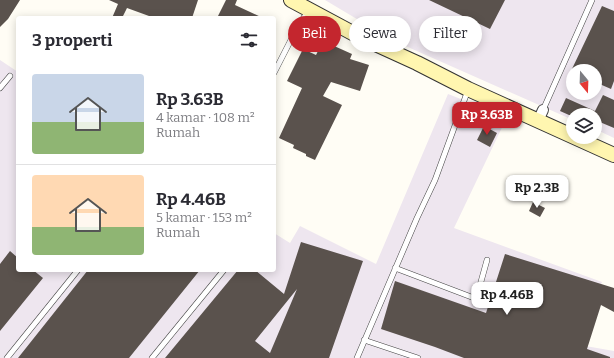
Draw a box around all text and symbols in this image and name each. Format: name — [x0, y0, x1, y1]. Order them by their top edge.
chip: Beli — [288, 16, 341, 52]
chip: Sewa — [349, 16, 411, 52]
chip: Filter — [419, 16, 482, 52]
icon: filters — [238, 29, 260, 51]
text: 3 properti — [32, 30, 112, 51]
north arrow — [566, 64, 602, 100]
map controls — [566, 64, 602, 144]
text: Rp 3.63B — [156, 89, 224, 110]
icon: home — [64, 90, 112, 138]
pin: Rp 3.63B — [446, 102, 528, 136]
text: Rp 3.63B — [461, 107, 513, 122]
button: layers — [566, 108, 602, 144]
text: 4 kamar · 108 m² — [156, 110, 255, 125]
text: Rumah — [156, 125, 200, 140]
pin: Rp 2.3B — [500, 175, 574, 209]
text: Rp 2.3B — [515, 180, 559, 195]
text: Rp 4.46B — [156, 189, 226, 210]
icon: home — [64, 191, 112, 239]
text: 5 kamar · 153 m² — [156, 210, 252, 225]
text: Rumah — [156, 225, 200, 240]
pin: Rp 4.46B — [466, 282, 548, 316]
text: Rp 4.46B — [480, 287, 534, 302]

